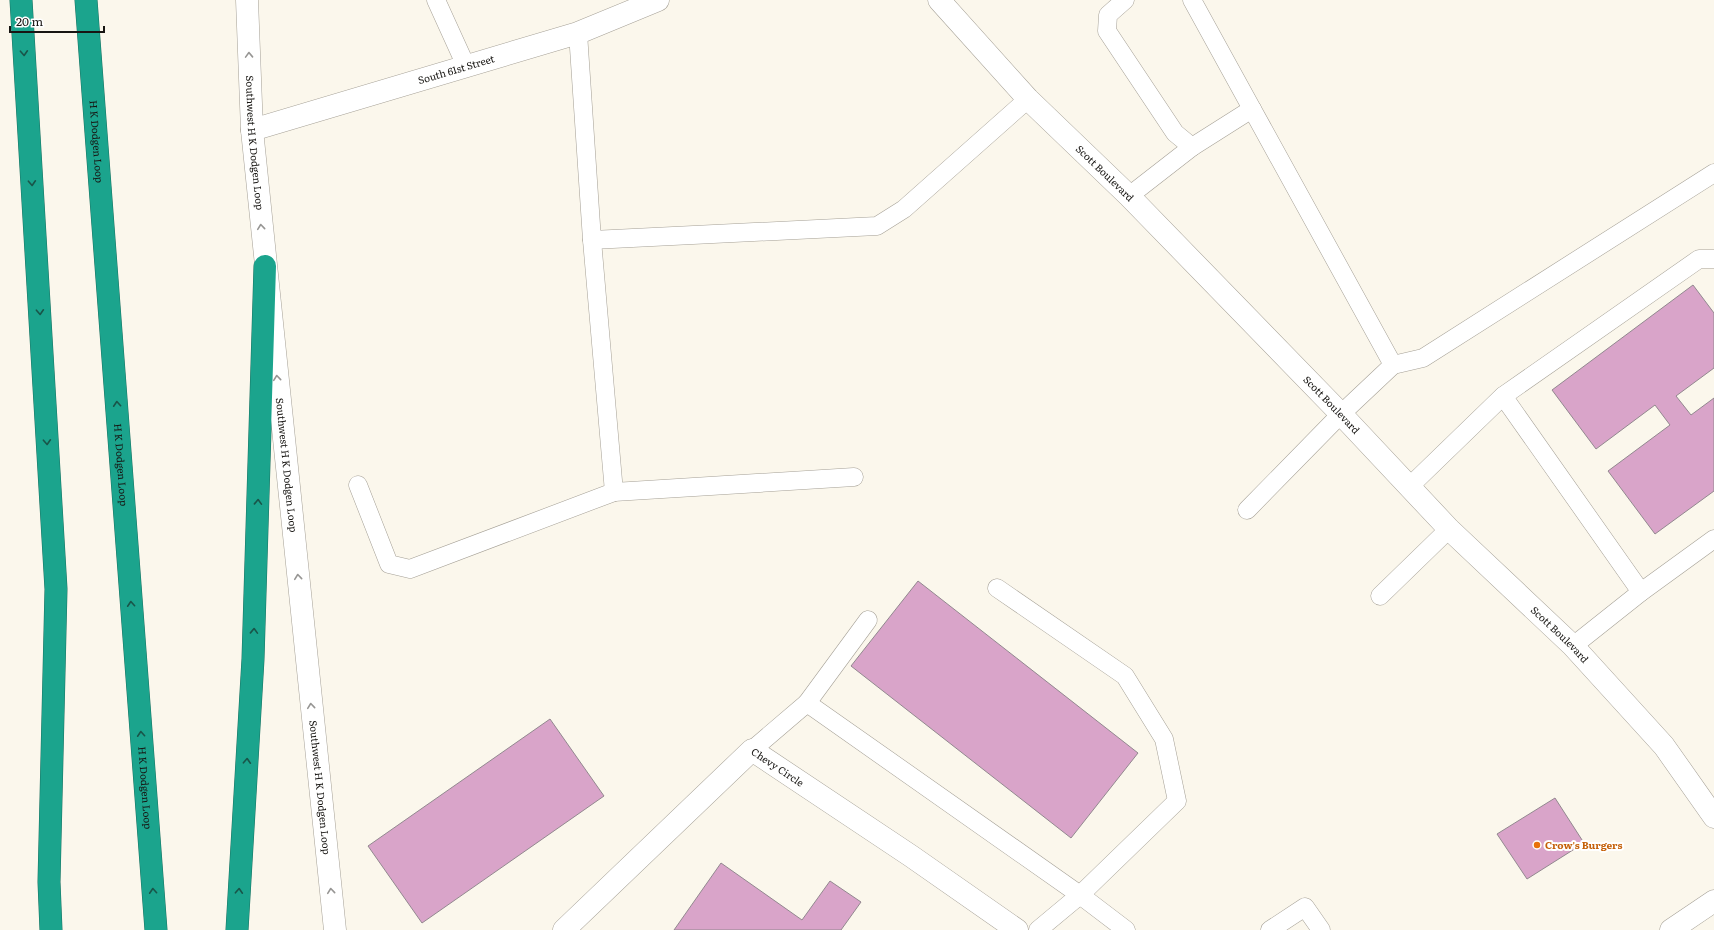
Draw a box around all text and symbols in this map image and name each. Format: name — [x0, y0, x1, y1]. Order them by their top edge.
scale bar — [10, 8, 104, 34]
text: 20 m — [16, 12, 43, 30]
one-way arrow — [20, 50, 29, 56]
street label: South 61st Street — [416, 50, 496, 87]
one-way arrow — [245, 52, 253, 58]
street label: Southwest H K Dodgen Loop — [243, 75, 268, 211]
street label: H K Dodgen Loop — [87, 100, 108, 183]
street label: Scott Boulevard — [1073, 141, 1138, 204]
one-way arrow — [28, 180, 37, 186]
one-way arrow — [257, 224, 266, 230]
one-way arrow — [35, 309, 44, 315]
street label: Scott Boulevard — [1300, 372, 1364, 437]
one-way arrow — [273, 375, 282, 381]
street label: Southwest H K Dodgen Loop — [273, 397, 302, 533]
one-way arrow — [112, 401, 121, 407]
street label: H K Dodgen Loop — [111, 423, 132, 507]
one-way arrow — [43, 439, 52, 445]
one-way arrow — [254, 499, 262, 505]
one-way arrow — [294, 574, 303, 580]
one-way arrow — [127, 601, 136, 607]
street label: Scott Boulevard — [1528, 602, 1593, 666]
one-way arrow — [250, 628, 258, 634]
one-way arrow — [307, 703, 316, 709]
street label: Southwest H K Dodgen Loop — [306, 719, 335, 855]
one-way arrow — [137, 731, 146, 737]
street label: Chevy Circle — [748, 744, 807, 790]
street label: H K Dodgen Loop — [135, 746, 156, 830]
one-way arrow — [243, 758, 251, 764]
place label: Crow's Burgers — [1545, 837, 1622, 852]
marker: Crow's Burgers — [1532, 840, 1542, 850]
one-way arrow — [148, 888, 157, 894]
one-way arrow — [235, 888, 244, 894]
one-way arrow — [326, 888, 335, 894]

